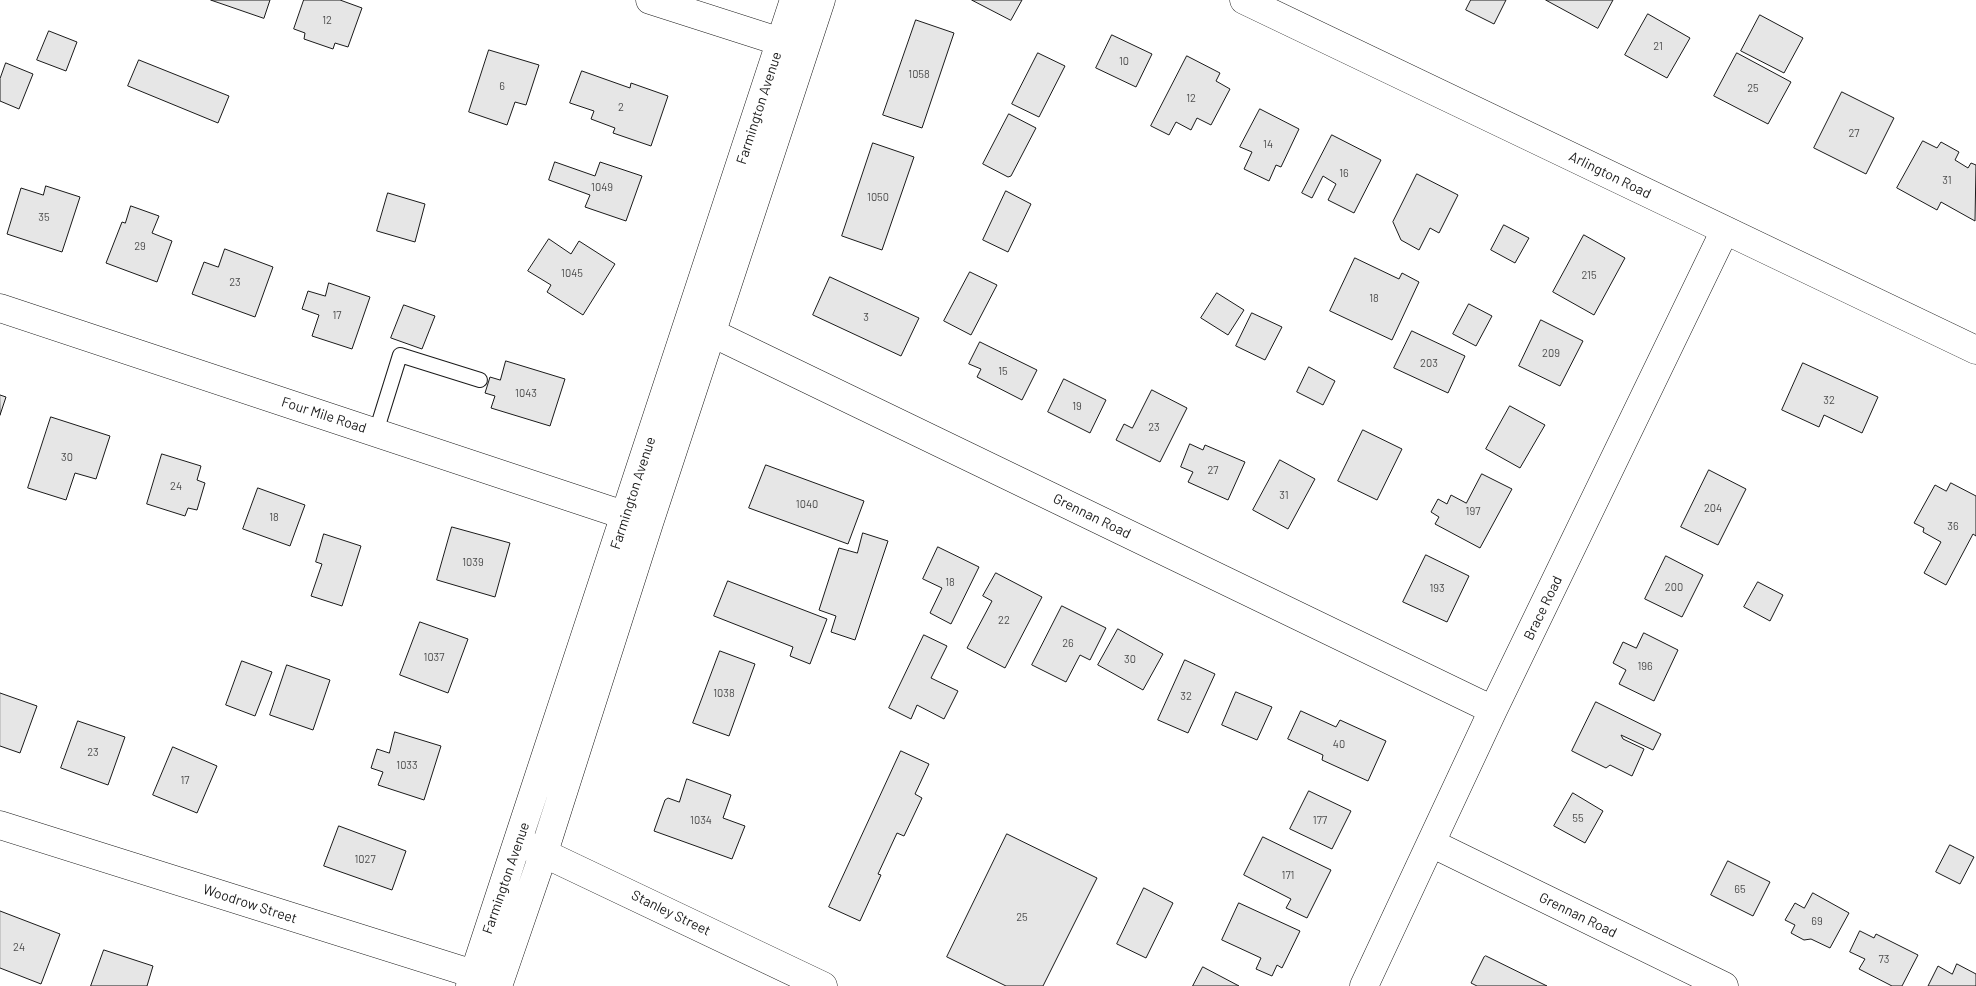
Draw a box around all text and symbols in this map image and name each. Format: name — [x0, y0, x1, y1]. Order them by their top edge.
house number: 12 — [322, 13, 332, 27]
house number: 21 — [1653, 39, 1663, 53]
street label: Farmington Avenue — [733, 50, 785, 166]
house number: 10 — [1119, 54, 1129, 68]
house number: 1058 — [908, 67, 930, 81]
house number: 6 — [499, 79, 505, 93]
house number: 25 — [1747, 81, 1759, 95]
house number: 12 — [1186, 91, 1196, 105]
house number: 2 — [618, 100, 624, 114]
house number: 27 — [1848, 126, 1860, 140]
house number: 14 — [1263, 137, 1273, 151]
street label: Arlington Road — [1566, 148, 1654, 202]
house number: 16 — [1339, 166, 1349, 180]
house number: 31 — [1942, 173, 1952, 187]
house number: 1049 — [591, 180, 613, 194]
house number: 1050 — [867, 190, 889, 204]
house number: 35 — [38, 210, 50, 224]
house number: 29 — [134, 239, 146, 253]
house number: 1045 — [561, 266, 583, 280]
house number: 215 — [1581, 268, 1597, 282]
house number: 23 — [229, 275, 241, 289]
house number: 18 — [1369, 291, 1379, 305]
house number: 17 — [332, 308, 342, 322]
house number: 3 — [863, 310, 869, 324]
house number: 209 — [1542, 346, 1560, 360]
house number: 203 — [1420, 356, 1438, 370]
house number: 15 — [998, 364, 1008, 378]
house number: 1043 — [515, 386, 537, 400]
street label: Four Mile Road — [279, 393, 369, 437]
house number: 32 — [1823, 393, 1835, 407]
house number: 19 — [1072, 399, 1082, 413]
house number: 23 — [1148, 420, 1160, 434]
street label: Farmington Avenue — [607, 435, 659, 551]
house number: 30 — [61, 450, 73, 464]
house number: 27 — [1207, 463, 1219, 477]
house number: 24 — [170, 479, 182, 493]
house number: 31 — [1279, 488, 1289, 502]
street label: Grennan Road — [1050, 490, 1134, 542]
house number: 1040 — [796, 497, 818, 511]
house number: 204 — [1704, 501, 1722, 515]
house number: 197 — [1466, 504, 1480, 518]
house number: 18 — [269, 510, 279, 524]
house number: 36 — [1947, 519, 1959, 533]
house number: 1039 — [462, 555, 484, 569]
street label: Brace Road — [1520, 573, 1566, 643]
house number: 18 — [945, 575, 955, 589]
house number: 200 — [1665, 580, 1683, 594]
house number: 193 — [1429, 581, 1445, 595]
house number: 22 — [998, 613, 1010, 627]
house number: 26 — [1062, 636, 1074, 650]
house number: 1037 — [424, 650, 444, 664]
house number: 30 — [1124, 652, 1136, 666]
house number: 196 — [1637, 659, 1653, 673]
house number: 1038 — [713, 686, 735, 700]
house number: 32 — [1180, 689, 1192, 703]
house number: 40 — [1333, 737, 1345, 751]
house number: 23 — [87, 745, 99, 759]
house number: 1033 — [396, 758, 418, 772]
house number: 17 — [180, 773, 190, 787]
house number: 55 — [1572, 811, 1584, 825]
house number: 1034 — [690, 813, 712, 827]
house number: 177 — [1313, 813, 1327, 827]
street label: Farmington Avenue — [479, 820, 533, 936]
house number: 1027 — [354, 852, 376, 866]
house number: 171 — [1282, 868, 1294, 882]
street label: Woodrow Street — [201, 881, 299, 927]
house number: 65 — [1734, 882, 1746, 896]
street label: Stanley Street — [629, 887, 713, 939]
street label: Grennan Road — [1536, 889, 1620, 941]
house number: 25 — [1016, 910, 1028, 924]
house number: 69 — [1811, 914, 1823, 928]
house number: 24 — [13, 940, 25, 954]
house number: 73 — [1879, 952, 1889, 966]

